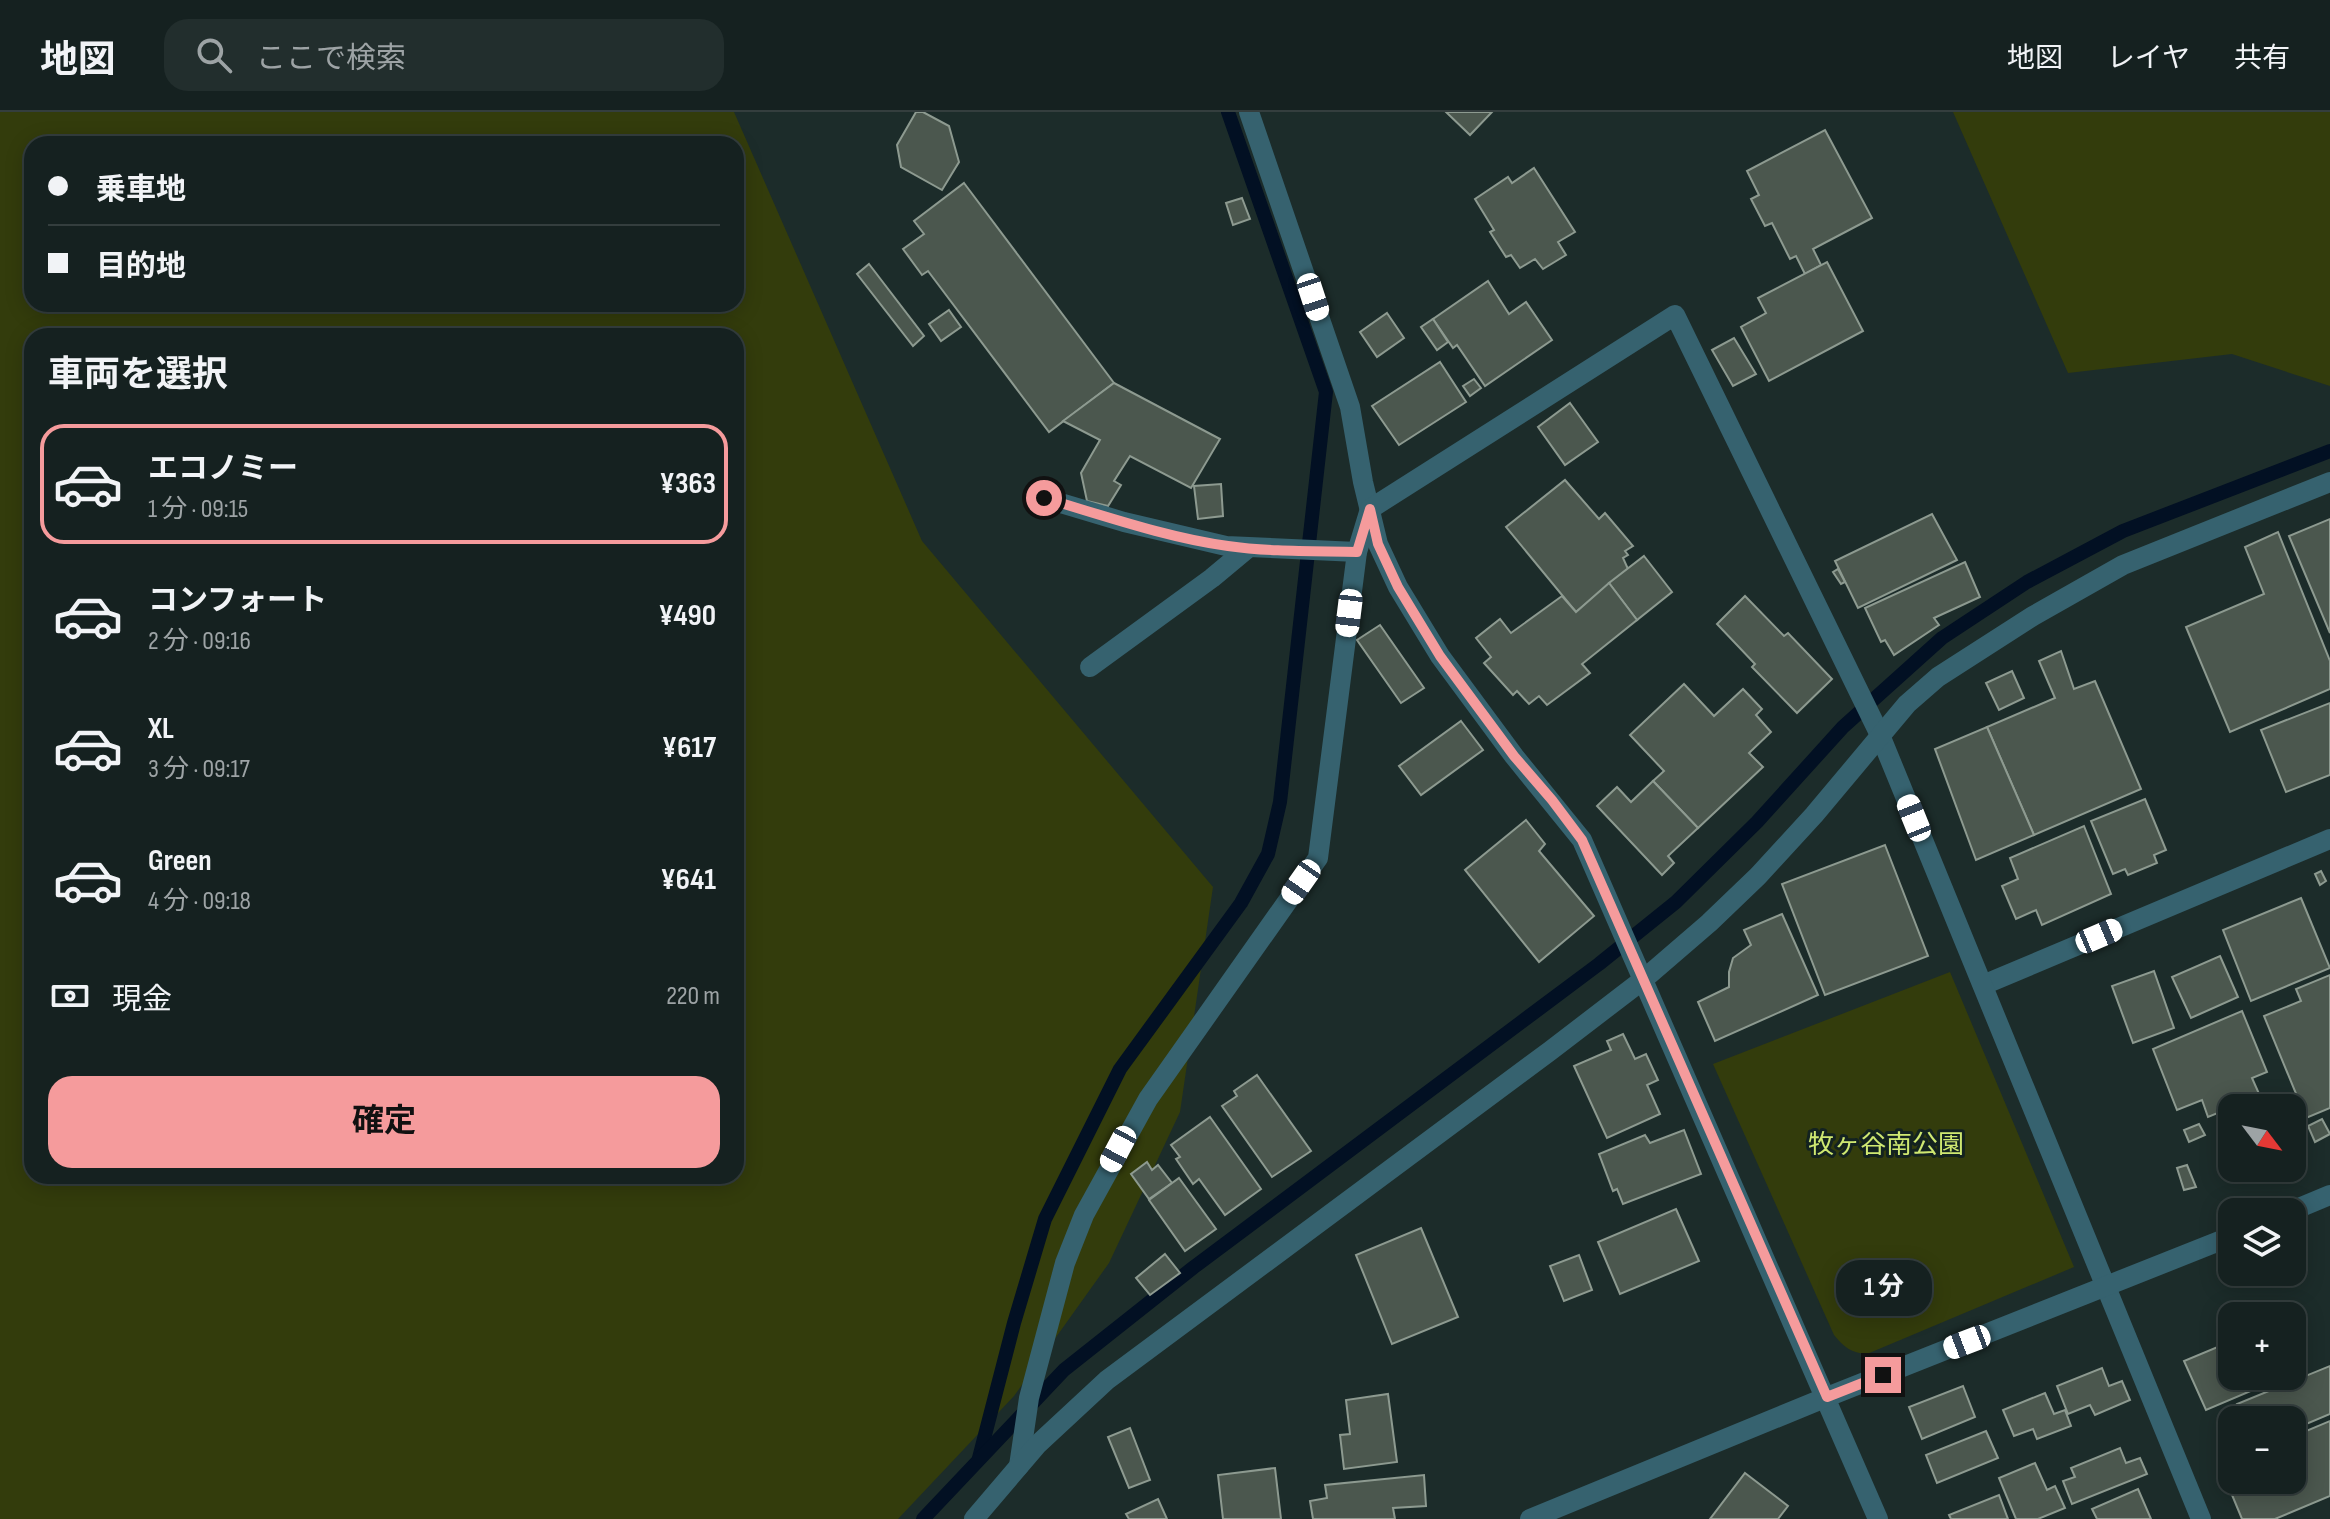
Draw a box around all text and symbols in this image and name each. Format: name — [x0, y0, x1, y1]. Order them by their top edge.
search box — [164, 19, 724, 91]
icon: search — [192, 33, 236, 77]
text: 地図 — [40, 38, 116, 83]
text: ここで検索 — [256, 41, 406, 77]
text: 地図 — [2007, 42, 2063, 75]
text: レイヤ — [2107, 42, 2190, 75]
text: 共有 — [2234, 42, 2290, 75]
text: 乗車地 — [96, 172, 186, 208]
text: 目的地 — [96, 249, 186, 285]
car — [1294, 270, 1332, 324]
text: 車両を選択 — [48, 354, 228, 397]
icon: car — [52, 448, 124, 520]
text: エコノミー — [148, 451, 298, 487]
text: ¥363 — [660, 466, 716, 502]
route start — [1026, 480, 1062, 516]
text: 1 分 · 09:15 — [148, 494, 248, 525]
icon: car — [52, 580, 124, 652]
text: コンフォート — [148, 583, 327, 619]
car — [1334, 588, 1364, 638]
text: ¥490 — [659, 598, 716, 634]
text: 2 分 · 09:16 — [148, 626, 251, 657]
text: XL — [148, 711, 174, 747]
icon: car — [52, 712, 124, 784]
text: ¥617 — [662, 730, 716, 766]
text: 3 分 · 09:17 — [148, 754, 250, 785]
car — [1894, 791, 1934, 845]
text: Green — [148, 843, 212, 879]
icon: car — [52, 844, 124, 916]
car — [1277, 855, 1325, 909]
text: ¥641 — [660, 862, 716, 898]
text: 4 分 · 09:18 — [148, 886, 251, 917]
car — [2072, 916, 2126, 956]
icon: cash — [48, 974, 92, 1018]
text: 220 m — [666, 981, 720, 1012]
text: 現金 — [112, 982, 172, 1018]
button: 確定 — [48, 1076, 720, 1168]
north arrow — [2218, 1094, 2306, 1182]
map controls — [2218, 1094, 2306, 1494]
car — [1096, 1122, 1140, 1176]
park label: 牧ヶ谷南公園 — [1808, 1130, 1964, 1161]
button: layers — [2218, 1198, 2306, 1286]
callout: 1 分 — [1835, 1259, 1931, 1315]
text: 1 分 — [1864, 1272, 1904, 1303]
button: + — [2218, 1302, 2306, 1390]
car — [1940, 1322, 1994, 1362]
route end — [1865, 1357, 1901, 1393]
button: − — [2218, 1406, 2306, 1494]

